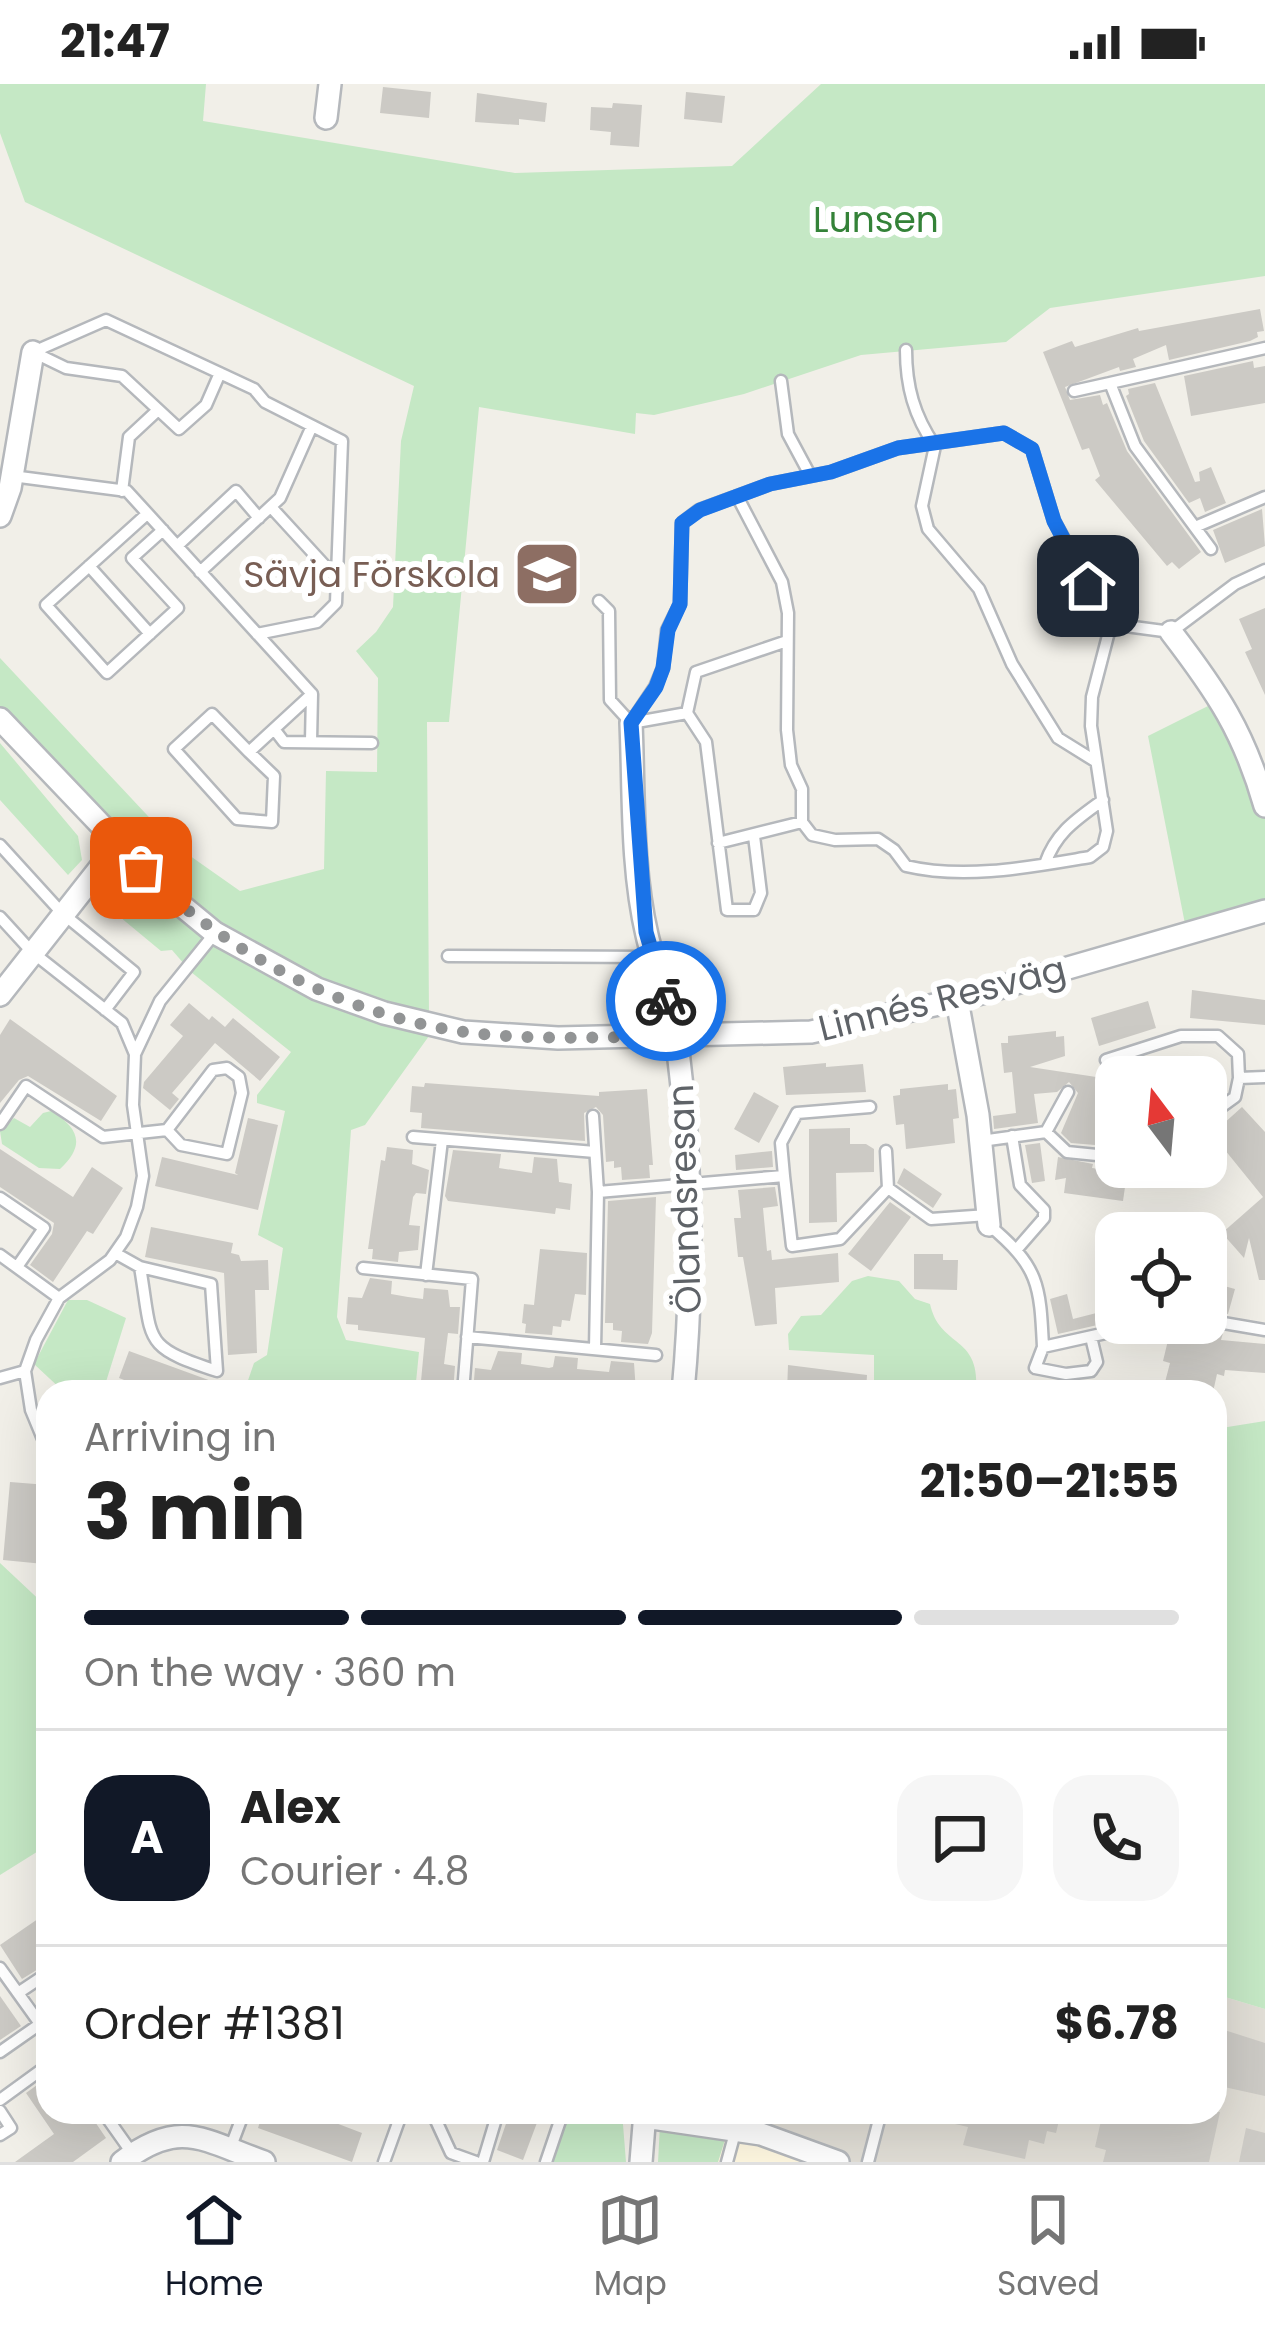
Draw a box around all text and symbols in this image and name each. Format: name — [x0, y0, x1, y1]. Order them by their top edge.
text: 21:47 — [60, 10, 170, 73]
park label: Lunsen — [813, 194, 939, 245]
pin — [1037, 535, 1139, 637]
school or university icon: Sävja Förskola — [512, 539, 582, 609]
place label: Sävja Förskola — [243, 549, 500, 600]
icon: home — [1055, 553, 1121, 619]
pin — [90, 817, 192, 919]
icon: bag — [108, 835, 174, 901]
courier — [606, 941, 726, 1061]
street label: Linnés Resväg — [813, 943, 1071, 1054]
icon: bike — [633, 968, 699, 1034]
north arrow — [1095, 1056, 1227, 1188]
map controls — [1095, 1056, 1227, 1344]
street label: Ölandsresan — [655, 1083, 714, 1315]
button: locate — [1095, 1212, 1227, 1344]
text: Arriving in — [84, 1410, 277, 1465]
text: 21:50–21:55 — [920, 1450, 1179, 1513]
text: 3 min — [84, 1457, 306, 1566]
text: On the way · 360 m — [84, 1645, 456, 1700]
button: chat — [897, 1775, 1023, 1901]
button: phone — [1053, 1775, 1179, 1901]
text: Alex — [240, 1776, 341, 1839]
text: A — [130, 1806, 164, 1869]
text: Courier · 4.8 — [240, 1844, 469, 1899]
text: Order #1381 — [84, 1992, 345, 2055]
text: $6.78 — [1055, 1992, 1179, 2055]
tab: Home — [165, 2187, 264, 2309]
tab: Map — [594, 2187, 667, 2309]
tab: Saved — [997, 2187, 1100, 2309]

